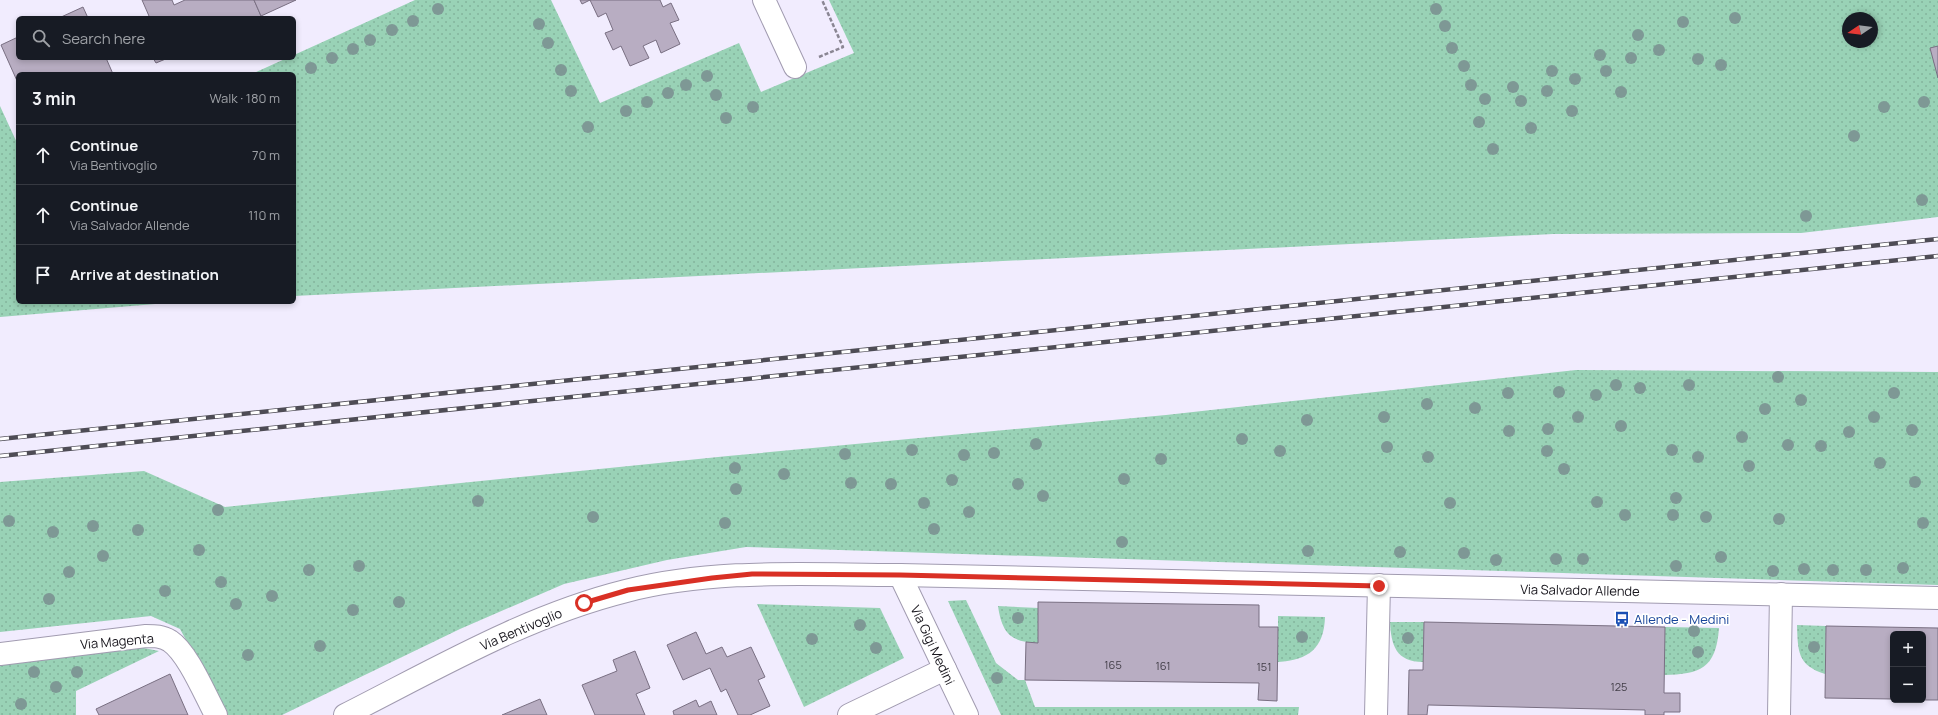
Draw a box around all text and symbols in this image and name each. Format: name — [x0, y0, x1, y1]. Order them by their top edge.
north arrow — [1842, 12, 1878, 48]
search box — [16, 16, 296, 60]
icon: search — [30, 27, 52, 49]
text: Search here — [62, 28, 145, 49]
text: 3 min — [32, 87, 76, 110]
text: Walk · 180 m — [209, 89, 280, 107]
text: Continue — [70, 135, 138, 156]
icon: ahead — [32, 144, 54, 166]
text: 70 m — [252, 146, 280, 164]
text: Via Bentivoglio — [70, 156, 157, 174]
text: Continue — [70, 195, 138, 216]
icon: ahead — [32, 204, 54, 226]
text: 110 m — [248, 206, 280, 224]
text: Via Salvador Allende — [70, 216, 190, 234]
icon: arrive — [32, 264, 54, 286]
text: Arrive at destination — [70, 264, 219, 285]
route end — [1370, 577, 1388, 595]
street label: Via Salvador Allende — [1520, 580, 1640, 600]
route start — [575, 594, 593, 612]
street label: Via Gigi Medini — [907, 602, 959, 688]
street label: Via Bentivoglio — [477, 604, 565, 654]
bus stop icon: Allende - Medini — [1613, 610, 1631, 628]
place label: Allende - Medini — [1634, 610, 1729, 628]
street label: Via Magenta — [79, 629, 155, 653]
map controls — [1890, 631, 1926, 703]
button: + — [1890, 631, 1926, 667]
house number: 165 — [1104, 657, 1122, 672]
house number: 161 — [1155, 658, 1171, 673]
house number: 151 — [1257, 659, 1271, 674]
button: − — [1890, 667, 1926, 703]
house number: 125 — [1611, 679, 1627, 694]

